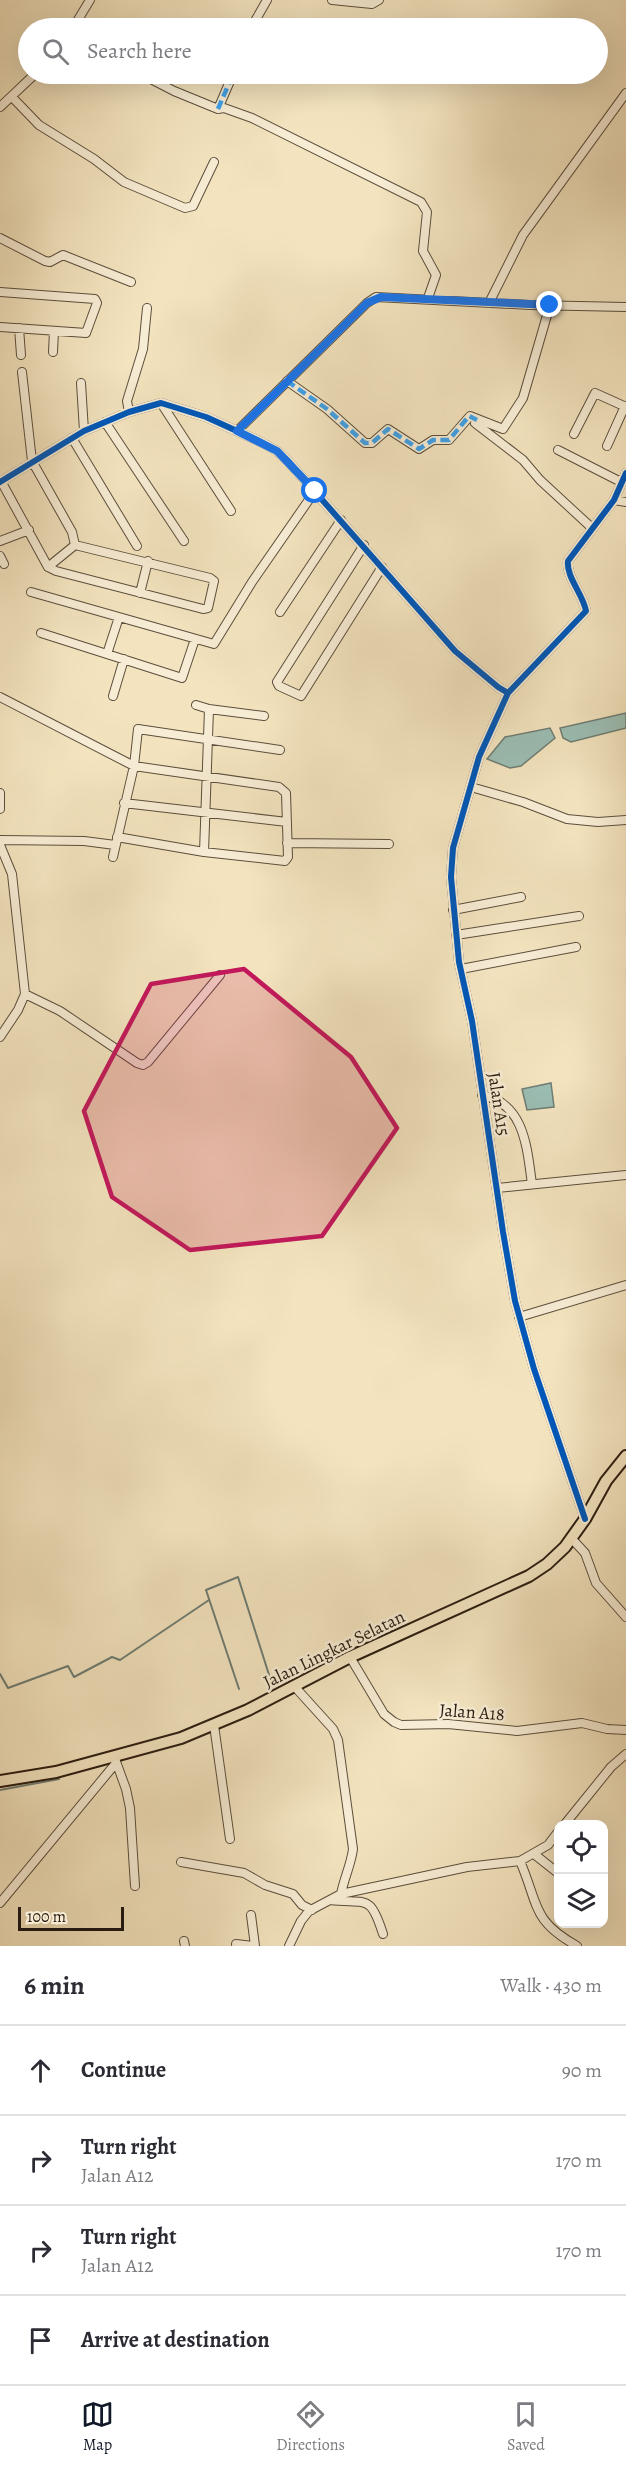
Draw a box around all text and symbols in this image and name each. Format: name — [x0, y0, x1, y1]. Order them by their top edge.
search box — [18, 18, 608, 84]
icon: search — [39, 35, 72, 68]
text: Search here — [87, 36, 192, 66]
route end — [536, 291, 562, 317]
route start — [301, 477, 327, 503]
street label: Jalan A15 — [482, 1070, 516, 1138]
street label: Jalan Lingkar Selatan — [259, 1604, 409, 1694]
street label: Jalan A18 — [439, 1698, 505, 1726]
map controls — [554, 1820, 608, 1928]
button: locate — [554, 1820, 608, 1874]
button: layers — [554, 1874, 608, 1928]
scale bar — [18, 1904, 124, 1932]
text: 100 m — [27, 1906, 66, 1928]
text: 6 min — [24, 1968, 85, 2003]
text: Walk · 430 m — [500, 1972, 602, 1999]
icon: ahead — [24, 2054, 57, 2087]
text: Continue — [81, 2055, 166, 2085]
text: 90 m — [562, 2057, 602, 2084]
text: Turn right — [81, 2132, 177, 2162]
icon: right — [24, 2144, 57, 2177]
text: 170 m — [556, 2147, 602, 2174]
text: Jalan A12 — [81, 2162, 153, 2189]
text: Turn right — [81, 2222, 177, 2252]
icon: right — [24, 2234, 57, 2267]
text: 170 m — [556, 2237, 602, 2264]
text: Jalan A12 — [81, 2252, 153, 2279]
icon: arrive — [24, 2324, 57, 2357]
text: Arrive at destination — [81, 2325, 270, 2355]
tab: Map — [81, 2398, 114, 2456]
tab: Directions — [276, 2398, 345, 2456]
tab: Saved — [507, 2398, 545, 2456]

